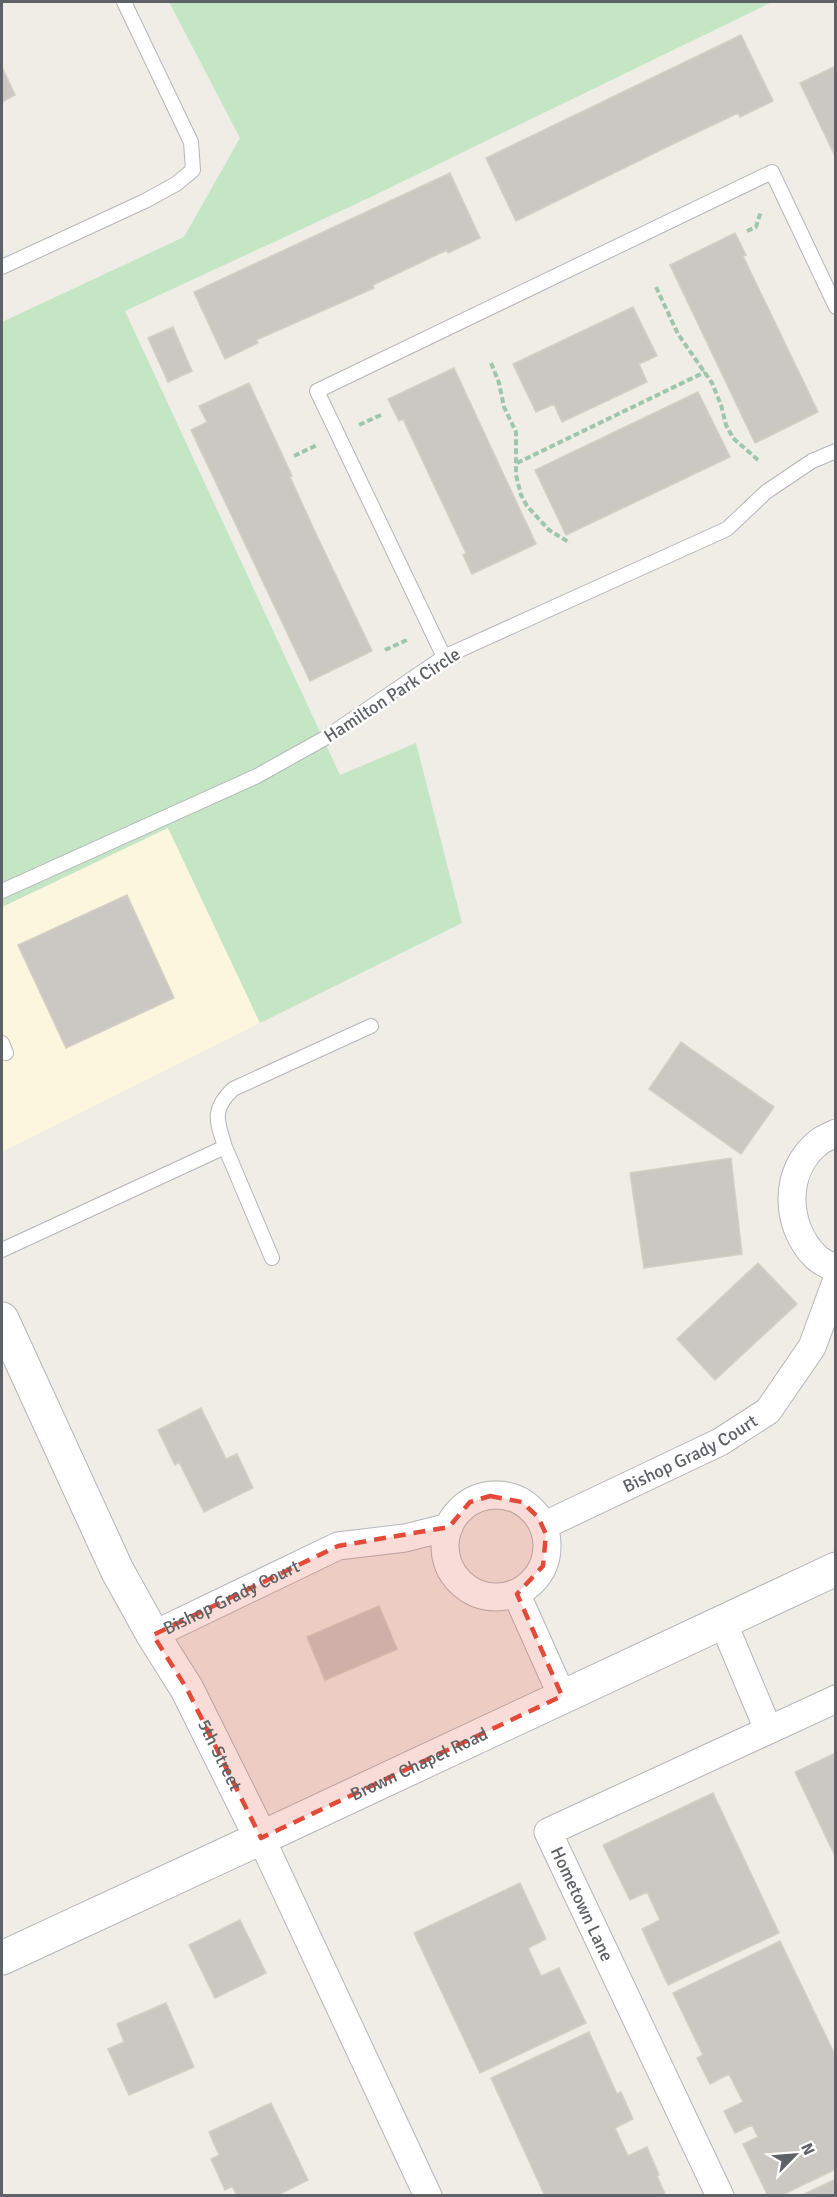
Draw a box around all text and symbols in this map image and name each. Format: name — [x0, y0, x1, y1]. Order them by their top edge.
street label: Hamilton Park Circle — [320, 643, 464, 747]
street label: Bishop Grady Court — [619, 1410, 762, 1498]
street label: Bishop Grady Court — [160, 1555, 303, 1639]
street label: 5th Street — [193, 1716, 247, 1794]
street label: Brown Chapel Road — [347, 1722, 491, 1806]
street label: Hometown Lane — [546, 1843, 618, 1965]
north arrow — [765, 2125, 825, 2185]
text: N — [796, 2140, 819, 2158]

